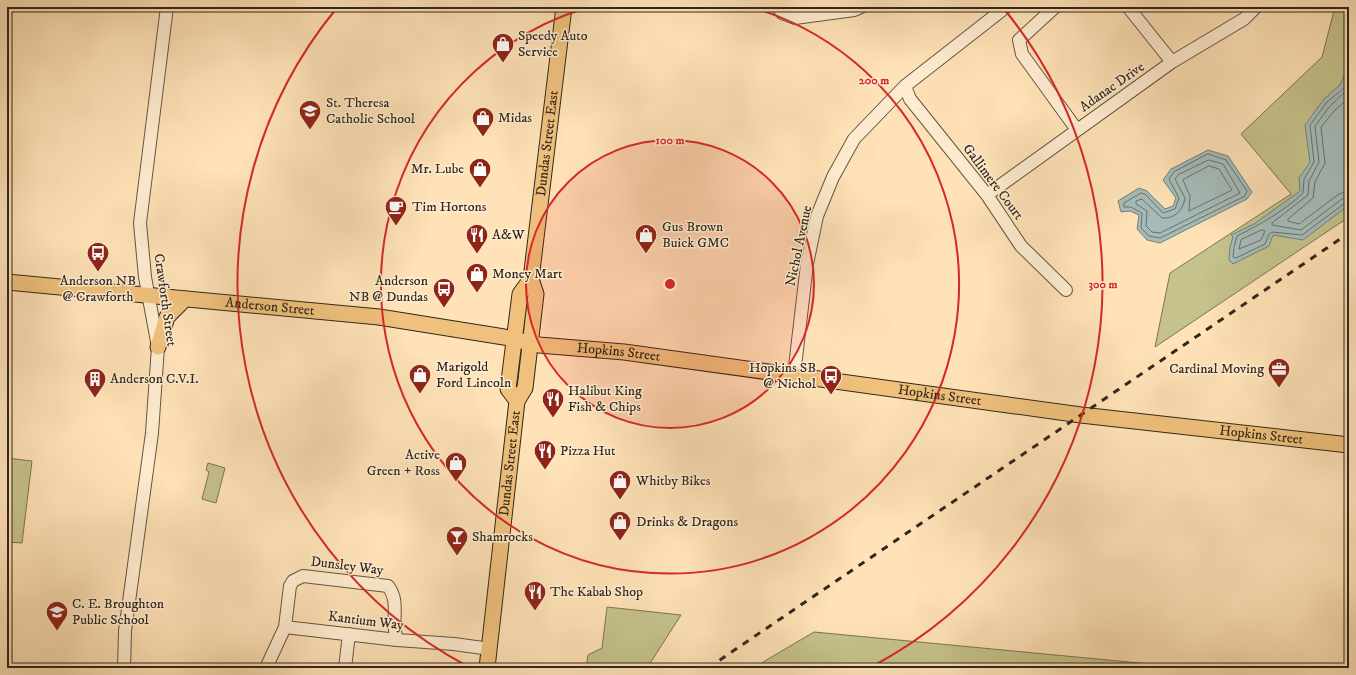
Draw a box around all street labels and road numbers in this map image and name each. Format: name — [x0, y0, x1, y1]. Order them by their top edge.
street label: Adanac Drive — [1076, 58, 1148, 116]
street label: Dundas Street East — [532, 89, 563, 197]
street label: Gallimere Court — [959, 140, 1028, 224]
street label: Nichol Avenue — [782, 204, 816, 288]
street label: Crawforth Street — [150, 252, 180, 348]
street label: Anderson Street — [225, 294, 316, 320]
street label: Hopkins Street — [576, 339, 662, 366]
street label: Hopkins Street — [897, 381, 983, 410]
street label: Dundas Street East — [495, 409, 525, 517]
street label: Hopkins Street — [1218, 422, 1304, 449]
street label: Dunsley Way — [310, 553, 385, 579]
street label: Kantium Way — [327, 607, 405, 635]

